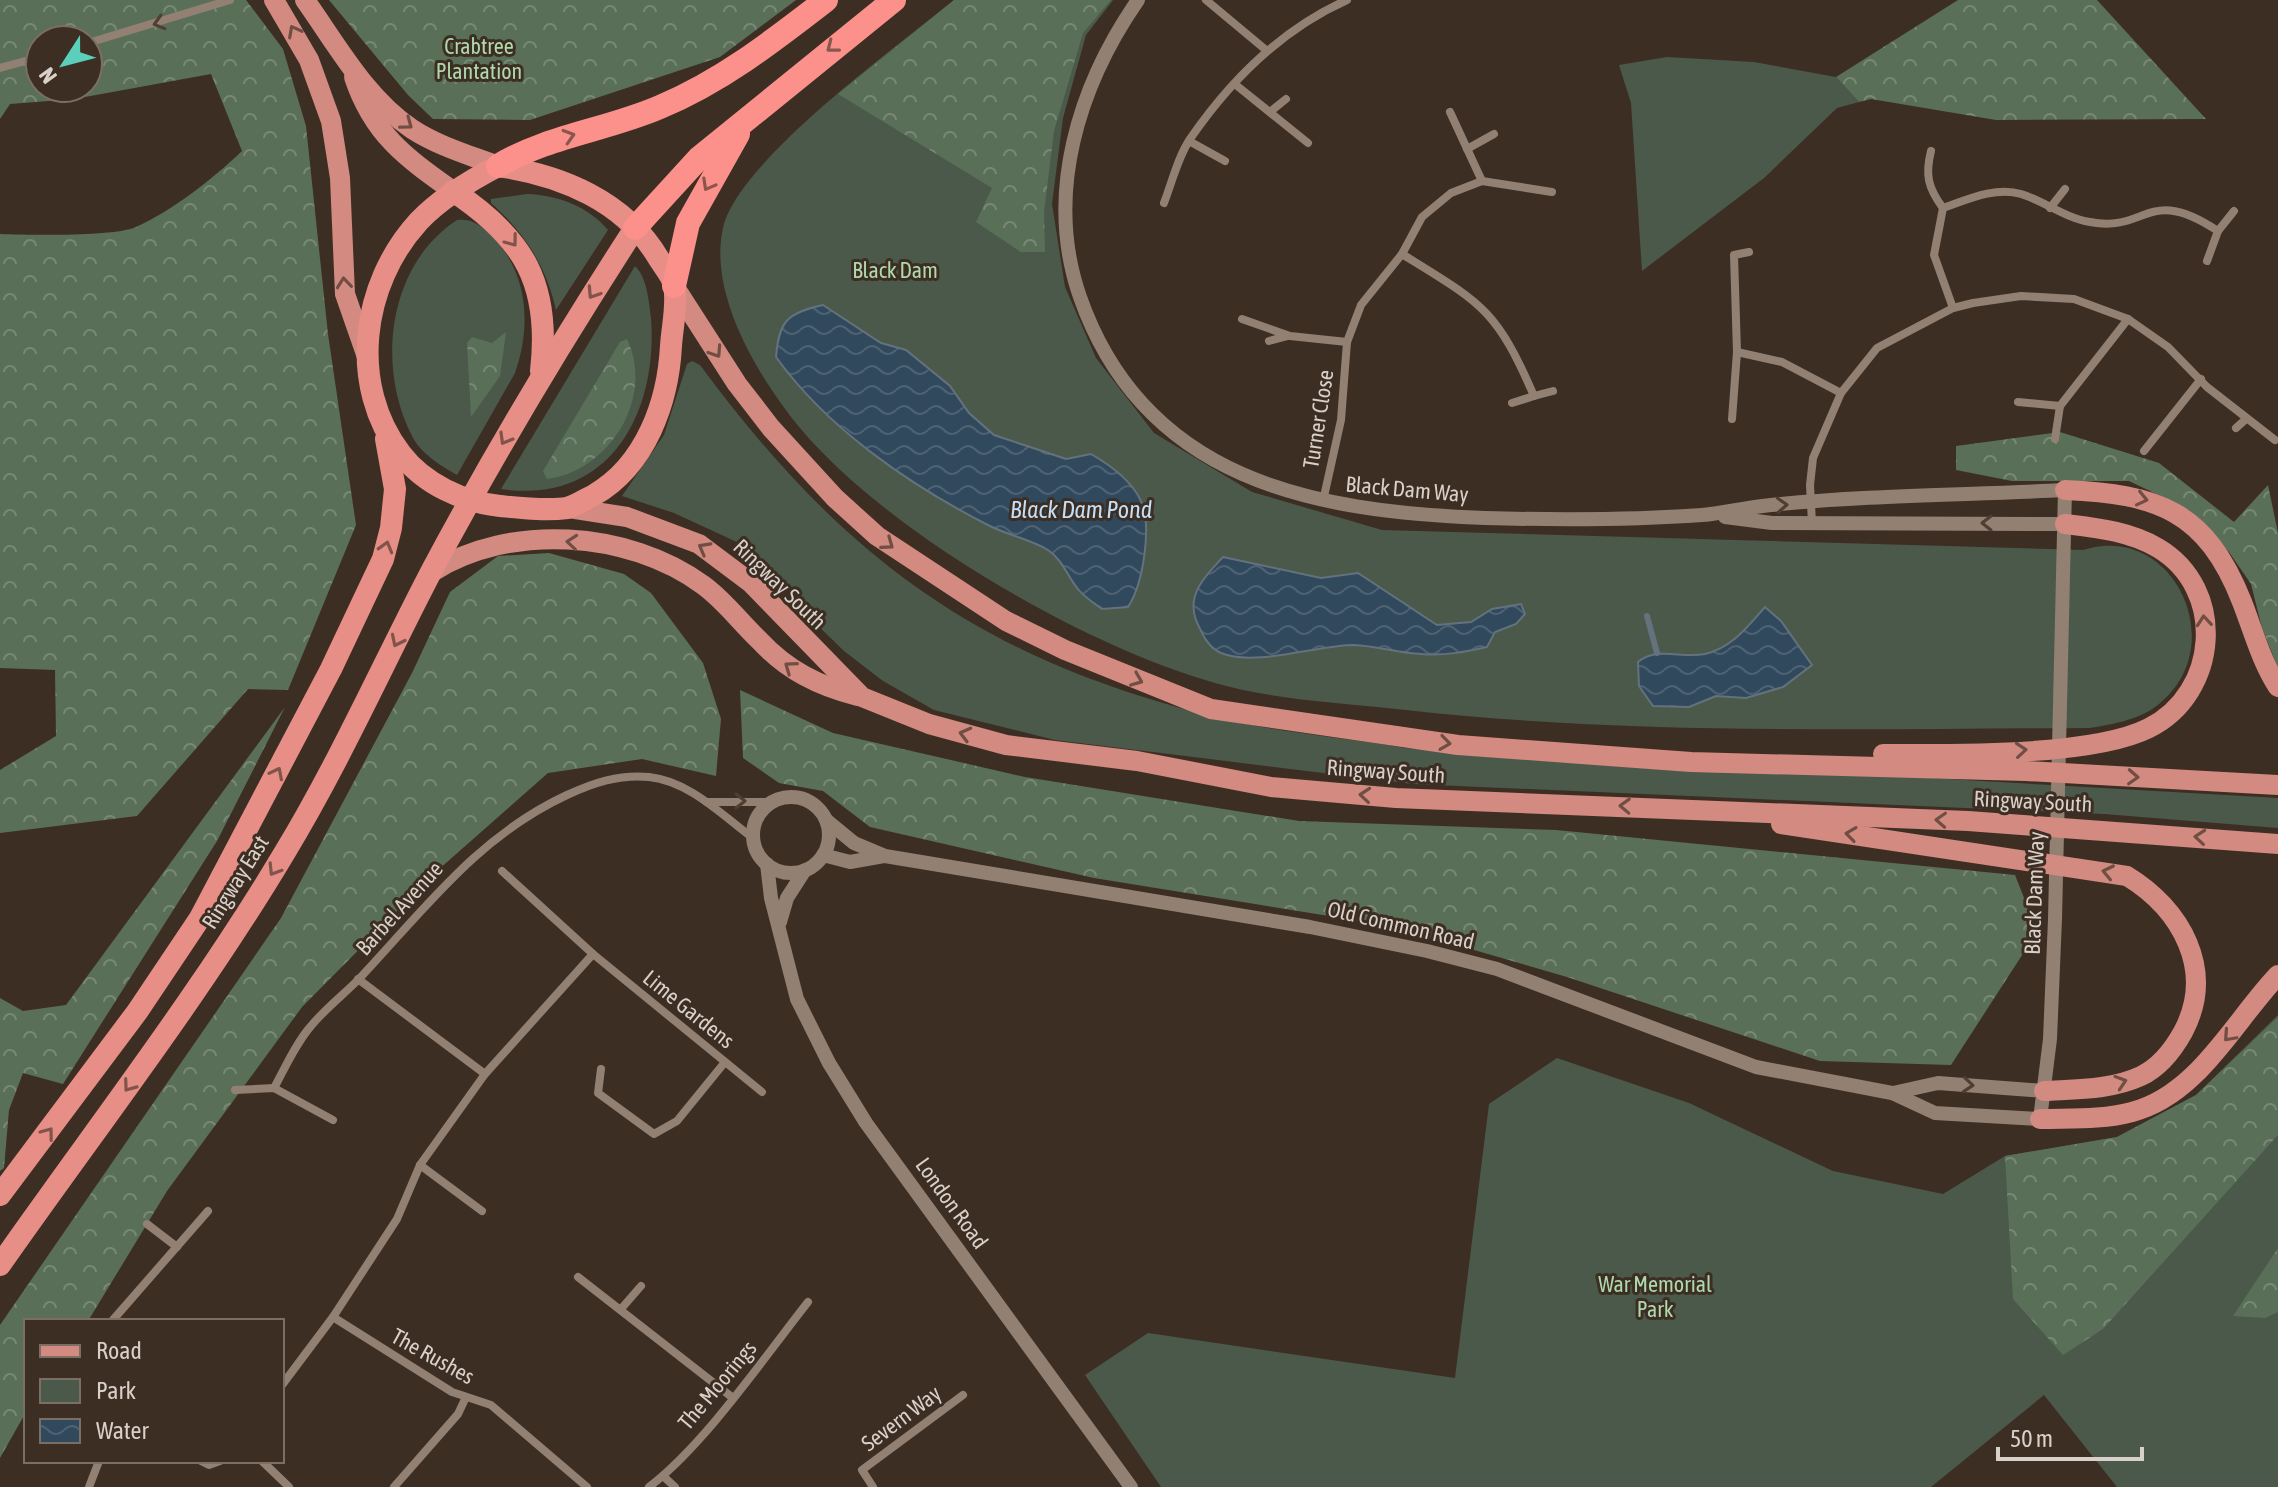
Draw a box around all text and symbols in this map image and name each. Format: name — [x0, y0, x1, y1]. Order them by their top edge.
one-way arrow — [153, 14, 167, 30]
north arrow — [24, 24, 104, 104]
one-way arrow — [289, 25, 304, 39]
park label: Crabtree Plantation — [436, 33, 522, 84]
one-way arrow — [826, 38, 841, 52]
text: N — [33, 63, 62, 89]
one-way arrow — [398, 114, 412, 128]
one-way arrow — [562, 129, 576, 145]
one-way arrow — [702, 176, 718, 191]
one-way arrow — [503, 232, 517, 247]
park label: Black Dam — [852, 257, 938, 283]
one-way arrow — [336, 276, 353, 289]
one-way arrow — [587, 285, 602, 299]
one-way arrow — [706, 343, 721, 357]
street label: Turner Close — [1297, 368, 1339, 470]
one-way arrow — [499, 430, 515, 445]
street label: Black Dam Way — [1344, 471, 1470, 507]
one-way arrow — [2134, 490, 2148, 507]
water label: Black Dam Pond — [1010, 496, 1152, 523]
one-way arrow — [1776, 497, 1789, 514]
one-way arrow — [1980, 514, 1993, 532]
one-way arrow — [565, 533, 578, 550]
street label: Ringway South — [728, 533, 832, 635]
one-way arrow — [880, 534, 894, 549]
one-way arrow — [377, 540, 393, 554]
one-way arrow — [698, 542, 712, 557]
one-way arrow — [2196, 614, 2213, 627]
one-way arrow — [391, 633, 407, 648]
one-way arrow — [785, 662, 799, 677]
one-way arrow — [1129, 670, 1143, 686]
one-way arrow — [958, 727, 972, 744]
one-way arrow — [1438, 734, 1452, 751]
one-way arrow — [2015, 742, 2028, 759]
street label: Ringway South — [1326, 754, 1446, 788]
one-way arrow — [267, 767, 282, 782]
one-way arrow — [2127, 768, 2140, 785]
street label: Ringway South — [1973, 785, 2093, 817]
one-way arrow — [1359, 787, 1372, 804]
one-way arrow — [734, 792, 747, 810]
one-way arrow — [1618, 797, 1631, 814]
one-way arrow — [1934, 811, 1947, 828]
one-way arrow — [1844, 826, 1858, 843]
one-way arrow — [2193, 829, 2206, 846]
street label: Ringway East — [196, 831, 274, 933]
street label: Black Dam Way — [2019, 831, 2049, 955]
street label: Barbel Avenue — [350, 856, 448, 960]
one-way arrow — [268, 861, 283, 876]
one-way arrow — [2102, 864, 2115, 881]
street label: Old Common Road — [1325, 895, 1477, 955]
street label: Lime Gardens — [638, 964, 740, 1054]
one-way arrow — [2224, 1026, 2238, 1041]
one-way arrow — [2114, 1075, 2127, 1091]
one-way arrow — [1962, 1077, 1975, 1094]
one-way arrow — [125, 1078, 139, 1092]
one-way arrow — [38, 1128, 52, 1142]
street label: London Road — [910, 1152, 994, 1254]
park label: War Memorial Park — [1598, 1271, 1712, 1322]
legend — [24, 1319, 284, 1463]
street label: The Rushes — [387, 1323, 479, 1389]
street label: The Moorings — [672, 1335, 762, 1435]
text: Road — [96, 1337, 142, 1364]
text: Park — [96, 1377, 137, 1404]
street label: Severn Way — [856, 1380, 946, 1456]
scale bar — [1998, 1411, 2142, 1461]
text: Water — [96, 1417, 149, 1444]
text: 50 m — [2010, 1425, 2053, 1452]

